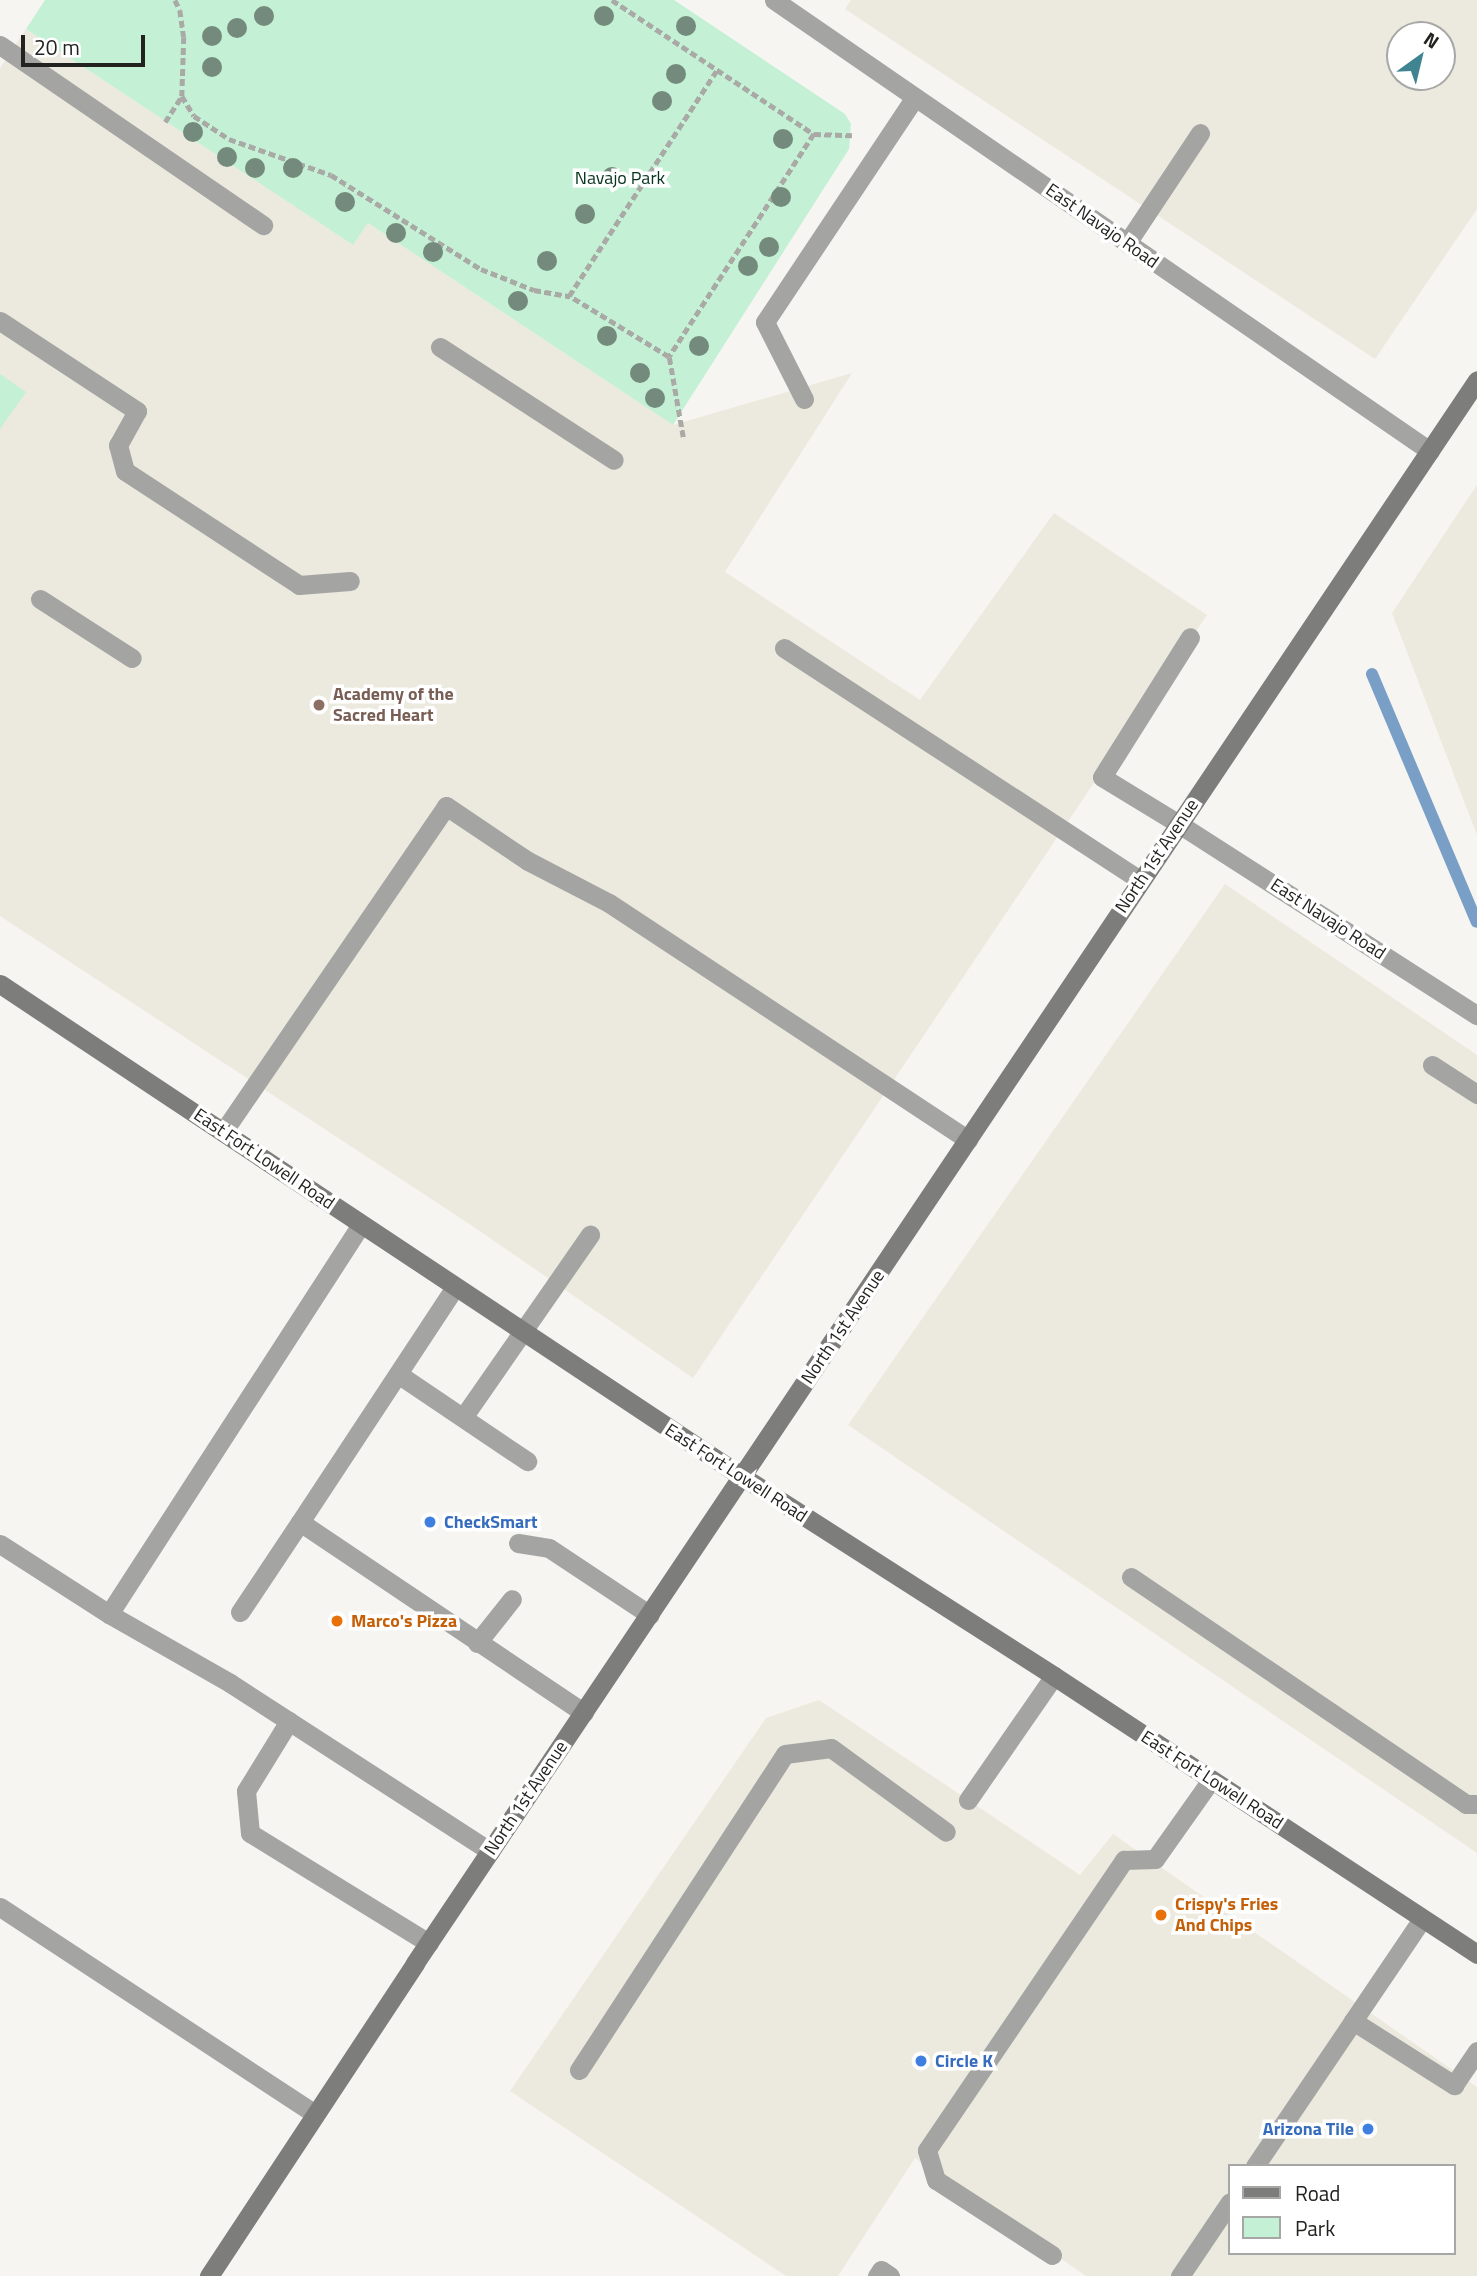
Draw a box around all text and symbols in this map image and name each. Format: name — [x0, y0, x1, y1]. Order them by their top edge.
scale bar — [24, 21, 149, 65]
north arrow — [1386, 21, 1456, 91]
text: N — [1418, 24, 1445, 56]
text: 20 m — [34, 31, 80, 63]
park label: Navajo Park — [575, 167, 665, 189]
street label: East Navajo Road — [1041, 179, 1163, 273]
place label: Academy of the Sacred Heart — [333, 684, 454, 726]
marker: Academy of the Sacred Heart — [311, 697, 327, 713]
street label: North 1st Avenue — [1111, 795, 1203, 917]
street label: East Navajo Road — [1267, 874, 1389, 964]
street label: East Fort Lowell Road — [190, 1104, 338, 1214]
street label: North 1st Avenue — [797, 1266, 889, 1388]
street label: East Fort Lowell Road — [661, 1419, 811, 1527]
place label: CheckSmart — [444, 1511, 538, 1533]
marker: CheckSmart — [422, 1514, 438, 1530]
place label: Marco's Pizza — [351, 1610, 457, 1632]
marker: Marco's Pizza — [329, 1613, 345, 1629]
street label: East Fort Lowell Road — [1137, 1726, 1287, 1834]
street label: North 1st Avenue — [480, 1737, 572, 1859]
place label: Crispy's Fries And Chips — [1175, 1894, 1278, 1937]
marker: Crispy's Fries And Chips — [1153, 1907, 1169, 1923]
place label: Circle K — [935, 2050, 993, 2072]
marker: Circle K — [913, 2053, 929, 2069]
place label: Arizona Tile — [1263, 2118, 1354, 2140]
marker: Arizona Tile — [1360, 2121, 1376, 2137]
legend — [1228, 2164, 1456, 2255]
text: Road — [1295, 2177, 1340, 2209]
text: Park — [1295, 2212, 1335, 2244]

